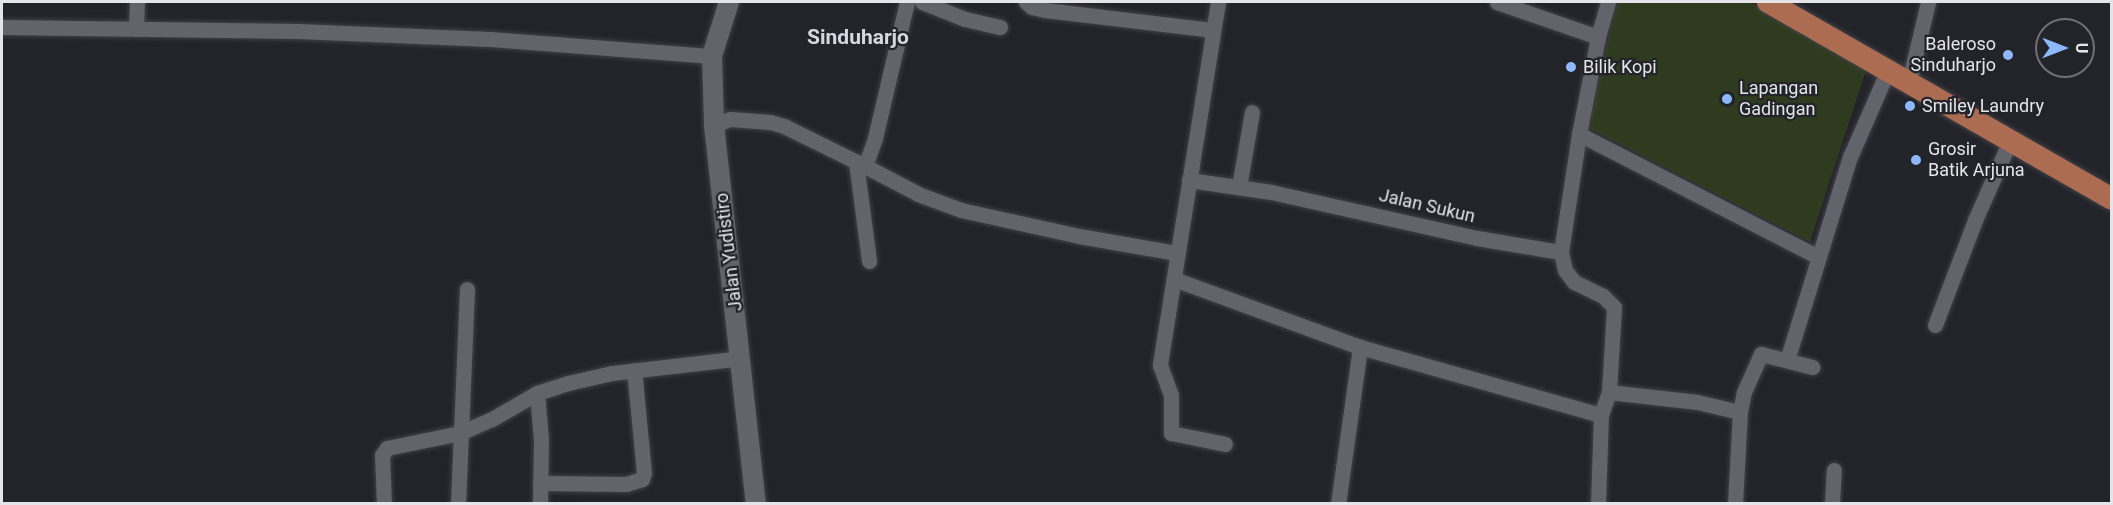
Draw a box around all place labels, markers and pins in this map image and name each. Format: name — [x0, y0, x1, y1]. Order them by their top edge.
place label: Baleroso Sinduharjo — [1911, 34, 1996, 76]
marker: Baleroso Sinduharjo — [2001, 48, 2015, 62]
place label: Bilik Kopi — [1583, 56, 1657, 78]
marker: Bilik Kopi — [1564, 60, 1578, 74]
place label: Lapangan Gadingan — [1739, 78, 1818, 121]
marker: Lapangan Gadingan — [1720, 92, 1734, 106]
place label: Smiley Laundry — [1922, 95, 2044, 117]
marker: Smiley Laundry — [1903, 99, 1917, 113]
place label: Grosir Batik Arjuna — [1928, 139, 2025, 182]
marker: Grosir Batik Arjuna — [1909, 153, 1923, 167]

